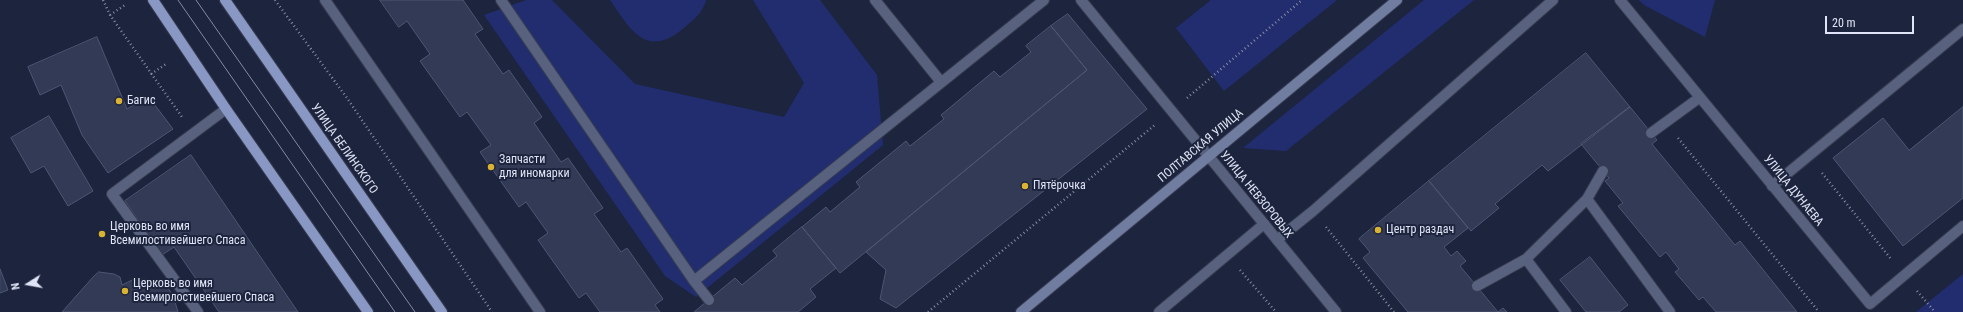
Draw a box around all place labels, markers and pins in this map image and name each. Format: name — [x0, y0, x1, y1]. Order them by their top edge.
place label: Багис — [127, 94, 155, 108]
marker: Багис — [114, 96, 124, 106]
place label: Запчасти для иномарки — [499, 153, 570, 181]
marker: Запчасти для иномарки — [486, 162, 496, 172]
place label: Пятёрочка — [1033, 179, 1086, 193]
marker: Пятёрочка — [1020, 181, 1030, 191]
place label: Церковь во имя Всемилостивейшего Спаса — [110, 220, 245, 248]
place label: Центр раздач — [1386, 223, 1454, 237]
marker: Центр раздач — [1373, 225, 1383, 235]
marker: Церковь во имя Всемилостивейшего Спаса — [97, 229, 107, 239]
place label: Церковь во имя Всемирлостивейшего Спаса — [133, 277, 274, 305]
marker: Церковь во имя Всемирлостивейшего Спаса — [120, 286, 130, 296]

